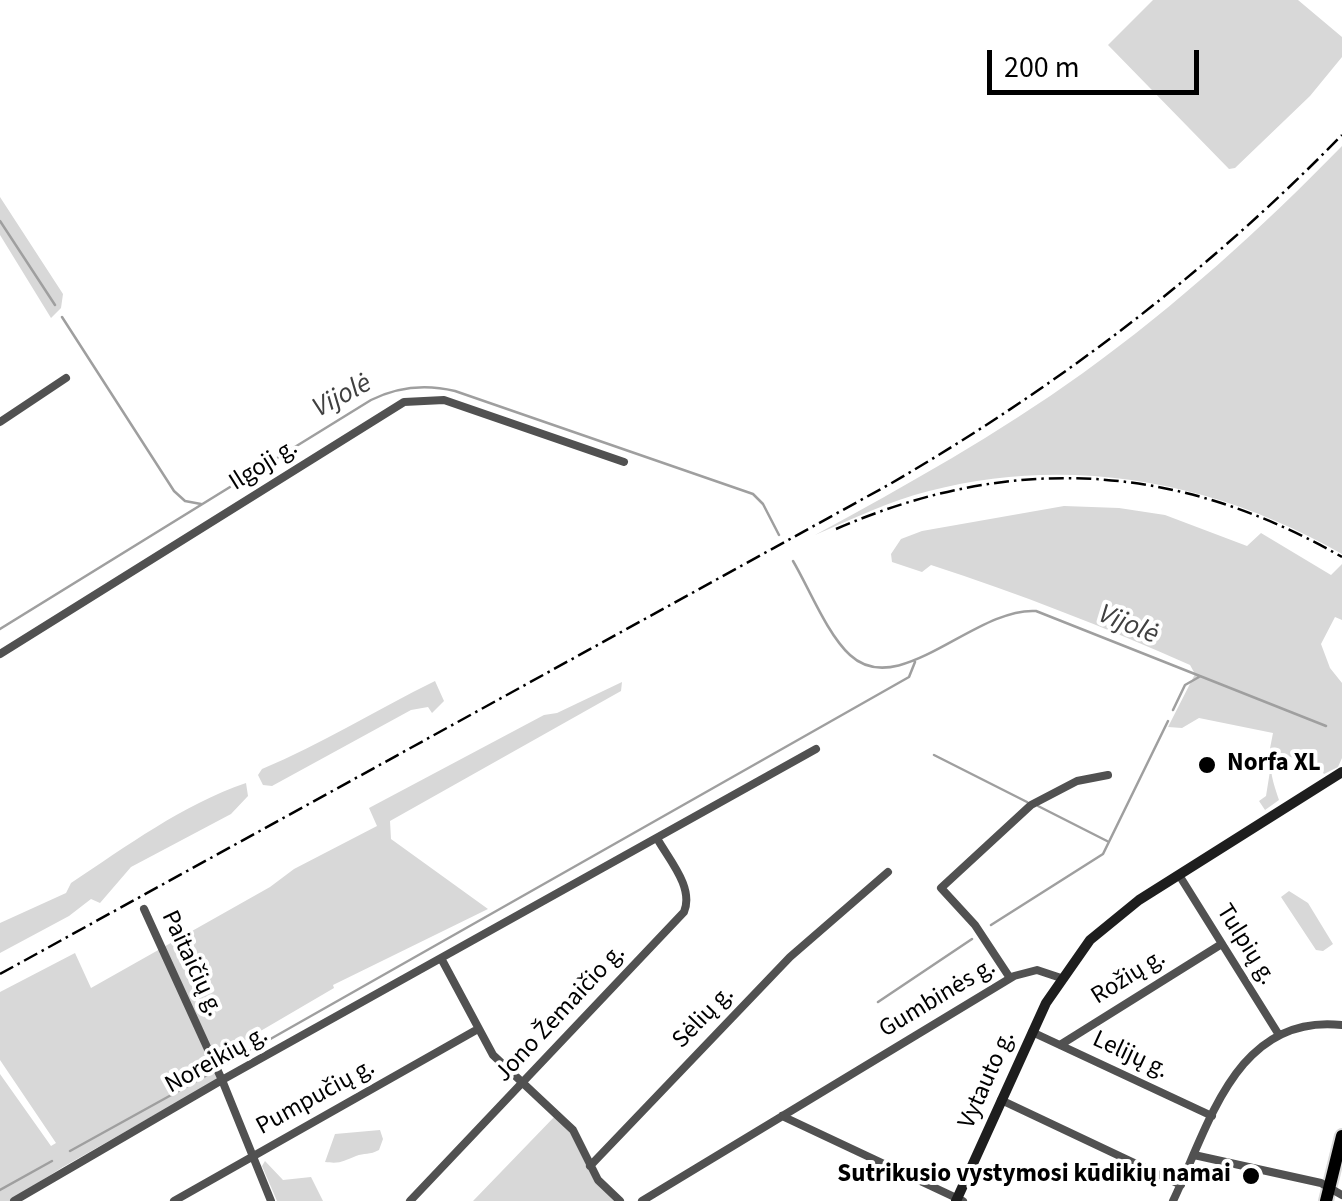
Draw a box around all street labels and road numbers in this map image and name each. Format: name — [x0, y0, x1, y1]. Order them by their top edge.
street label: Ilgoji g. — [224, 433, 304, 499]
street label: Tulpių g. — [1209, 899, 1281, 991]
street label: Paitaičių g. — [153, 906, 229, 1022]
street label: Jono Žemaičio g. — [490, 939, 632, 1089]
street label: Rožių g. — [1086, 944, 1172, 1012]
street label: Gumbinės g. — [875, 953, 1001, 1045]
street label: Sėlių g. — [667, 980, 741, 1056]
street label: Noreikių g. — [160, 1021, 274, 1101]
street label: Lelijų g. — [1087, 1025, 1173, 1087]
street label: Vytauto g. — [953, 1026, 1023, 1134]
street label: Pumpučių g. — [251, 1053, 381, 1143]

